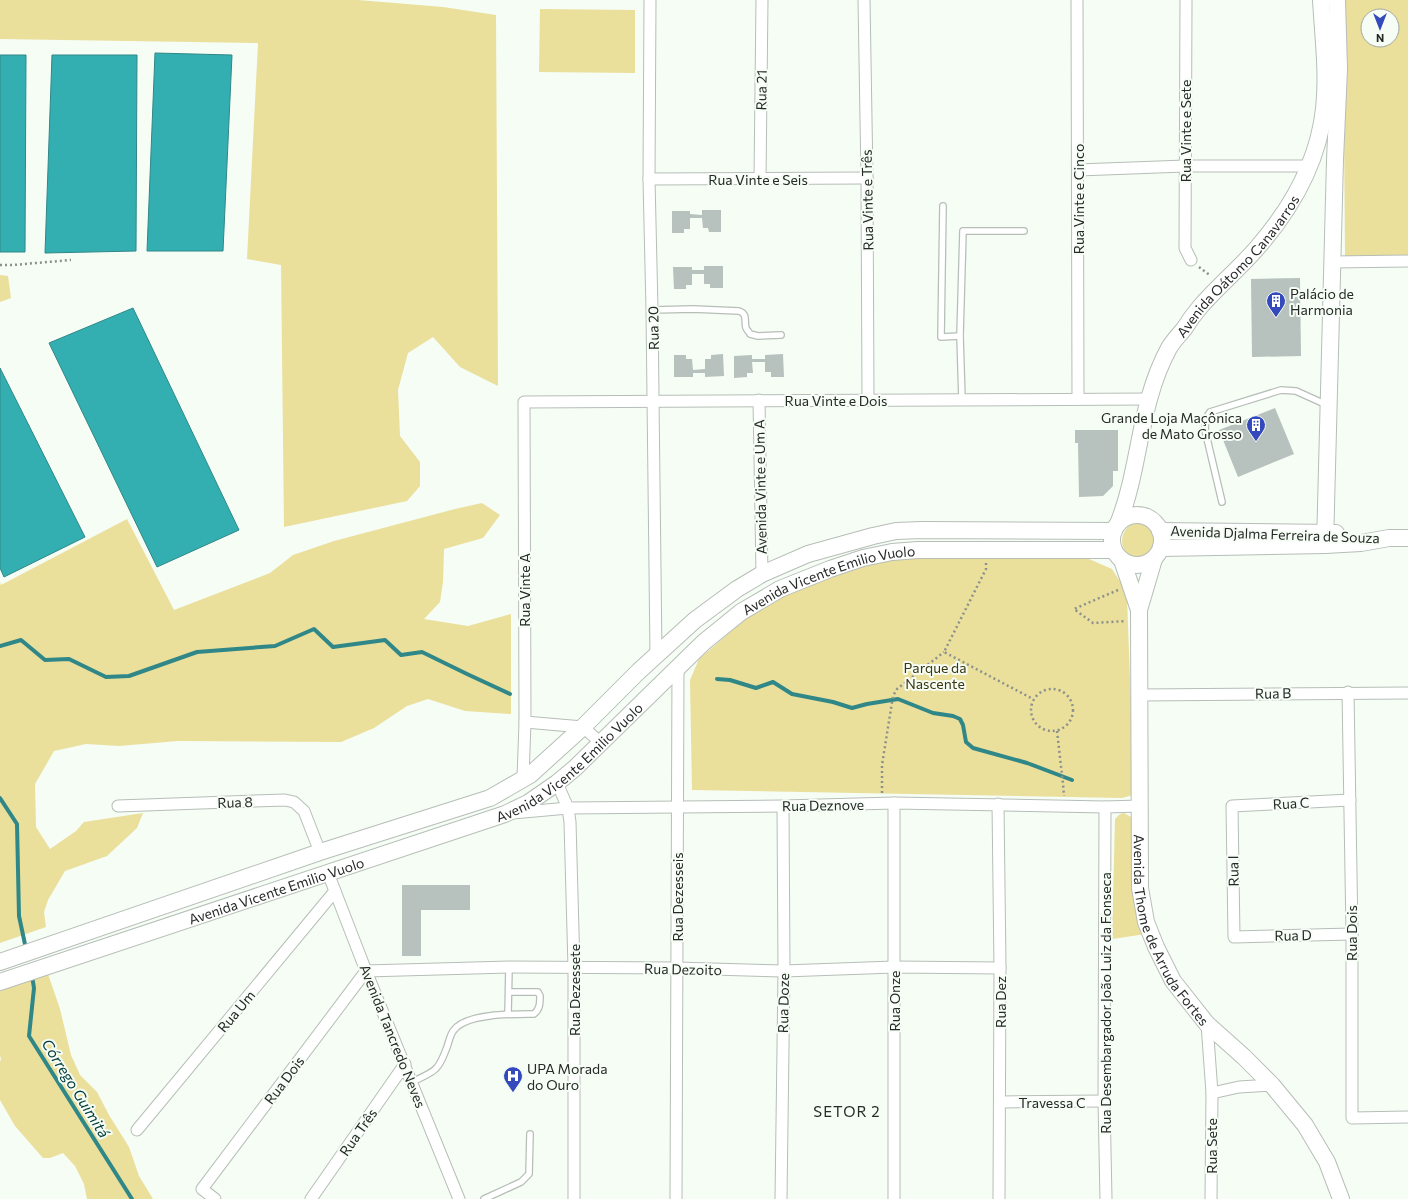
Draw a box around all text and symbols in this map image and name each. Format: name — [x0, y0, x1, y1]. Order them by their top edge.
north arrow — [1360, 8, 1400, 48]
text: N — [1376, 32, 1384, 45]
street label: Rua 21 — [752, 69, 770, 111]
street label: Rua Vinte e Sete — [1177, 80, 1194, 182]
street label: Rua Vinte e Cinco — [1070, 144, 1087, 254]
street label: Rua Vinte e Três — [858, 149, 876, 251]
street label: Rua Vinte e Seis — [708, 171, 808, 188]
street label: Avenida Oátomo Canavarros — [1173, 192, 1302, 340]
place label: Palácio de Harmonia — [1290, 285, 1354, 318]
building icon: Palácio de Harmonia — [1265, 290, 1287, 318]
street label: Rua 20 — [644, 306, 662, 350]
street label: Rua Vinte e Dois — [785, 392, 887, 409]
place label: Grande Loja Maçônica de Mato Grosso — [1101, 409, 1242, 442]
building icon: Grande Loja Maçônica de Mato Grosso — [1245, 414, 1267, 442]
street label: Avenida Vinte e Um A — [750, 419, 770, 555]
street label: Avenida Djalma Ferreira de Souza — [1170, 522, 1380, 546]
street label: Avenida Vicente Emilio Vuolo — [739, 542, 916, 618]
street label: Rua Vinte A — [516, 553, 533, 627]
park label: Parque da Nascente — [904, 659, 966, 692]
street label: Rua B — [1255, 684, 1291, 702]
street label: Avenida Vicente Emilio Vuolo — [494, 699, 646, 825]
street label: Rua 8 — [217, 793, 253, 811]
street label: Rua C — [1272, 794, 1310, 812]
street label: Rua Deznove — [782, 796, 864, 814]
street label: Avenida Thome de Arruda Fortes — [1131, 834, 1213, 1029]
street label: Rua Dezesseis — [669, 852, 686, 942]
street label: Avenida Vicente Emilio Vuolo — [186, 853, 366, 927]
street label: Rua I — [1224, 855, 1242, 887]
street label: Rua Desembargador João Luiz da Fonseca — [1097, 872, 1114, 1134]
street label: Rua Dois — [1343, 905, 1360, 961]
street label: Rua D — [1274, 926, 1312, 944]
street label: Rua Dezessete — [566, 944, 583, 1036]
street label: Rua Dezoito — [644, 960, 722, 978]
street label: Avenida Tancredo Neves — [356, 962, 430, 1110]
street label: Rua Onze — [886, 971, 903, 1031]
street label: Rua Doze — [774, 973, 792, 1033]
street label: Rua Dez — [992, 976, 1009, 1028]
street label: Rua Um — [214, 987, 258, 1035]
water label: Córrego Guimitá — [38, 1035, 114, 1141]
street label: Rua Dois — [260, 1053, 308, 1107]
place label: UPA Morada do Ouro — [527, 1060, 608, 1093]
hospital icon: UPA Morada do Ouro — [502, 1065, 524, 1093]
street label: Travessa C — [1018, 1094, 1086, 1111]
district label: SETOR 2 — [813, 1102, 881, 1120]
street label: Rua Três — [336, 1105, 380, 1159]
street label: Rua Sete — [1203, 1118, 1220, 1174]

